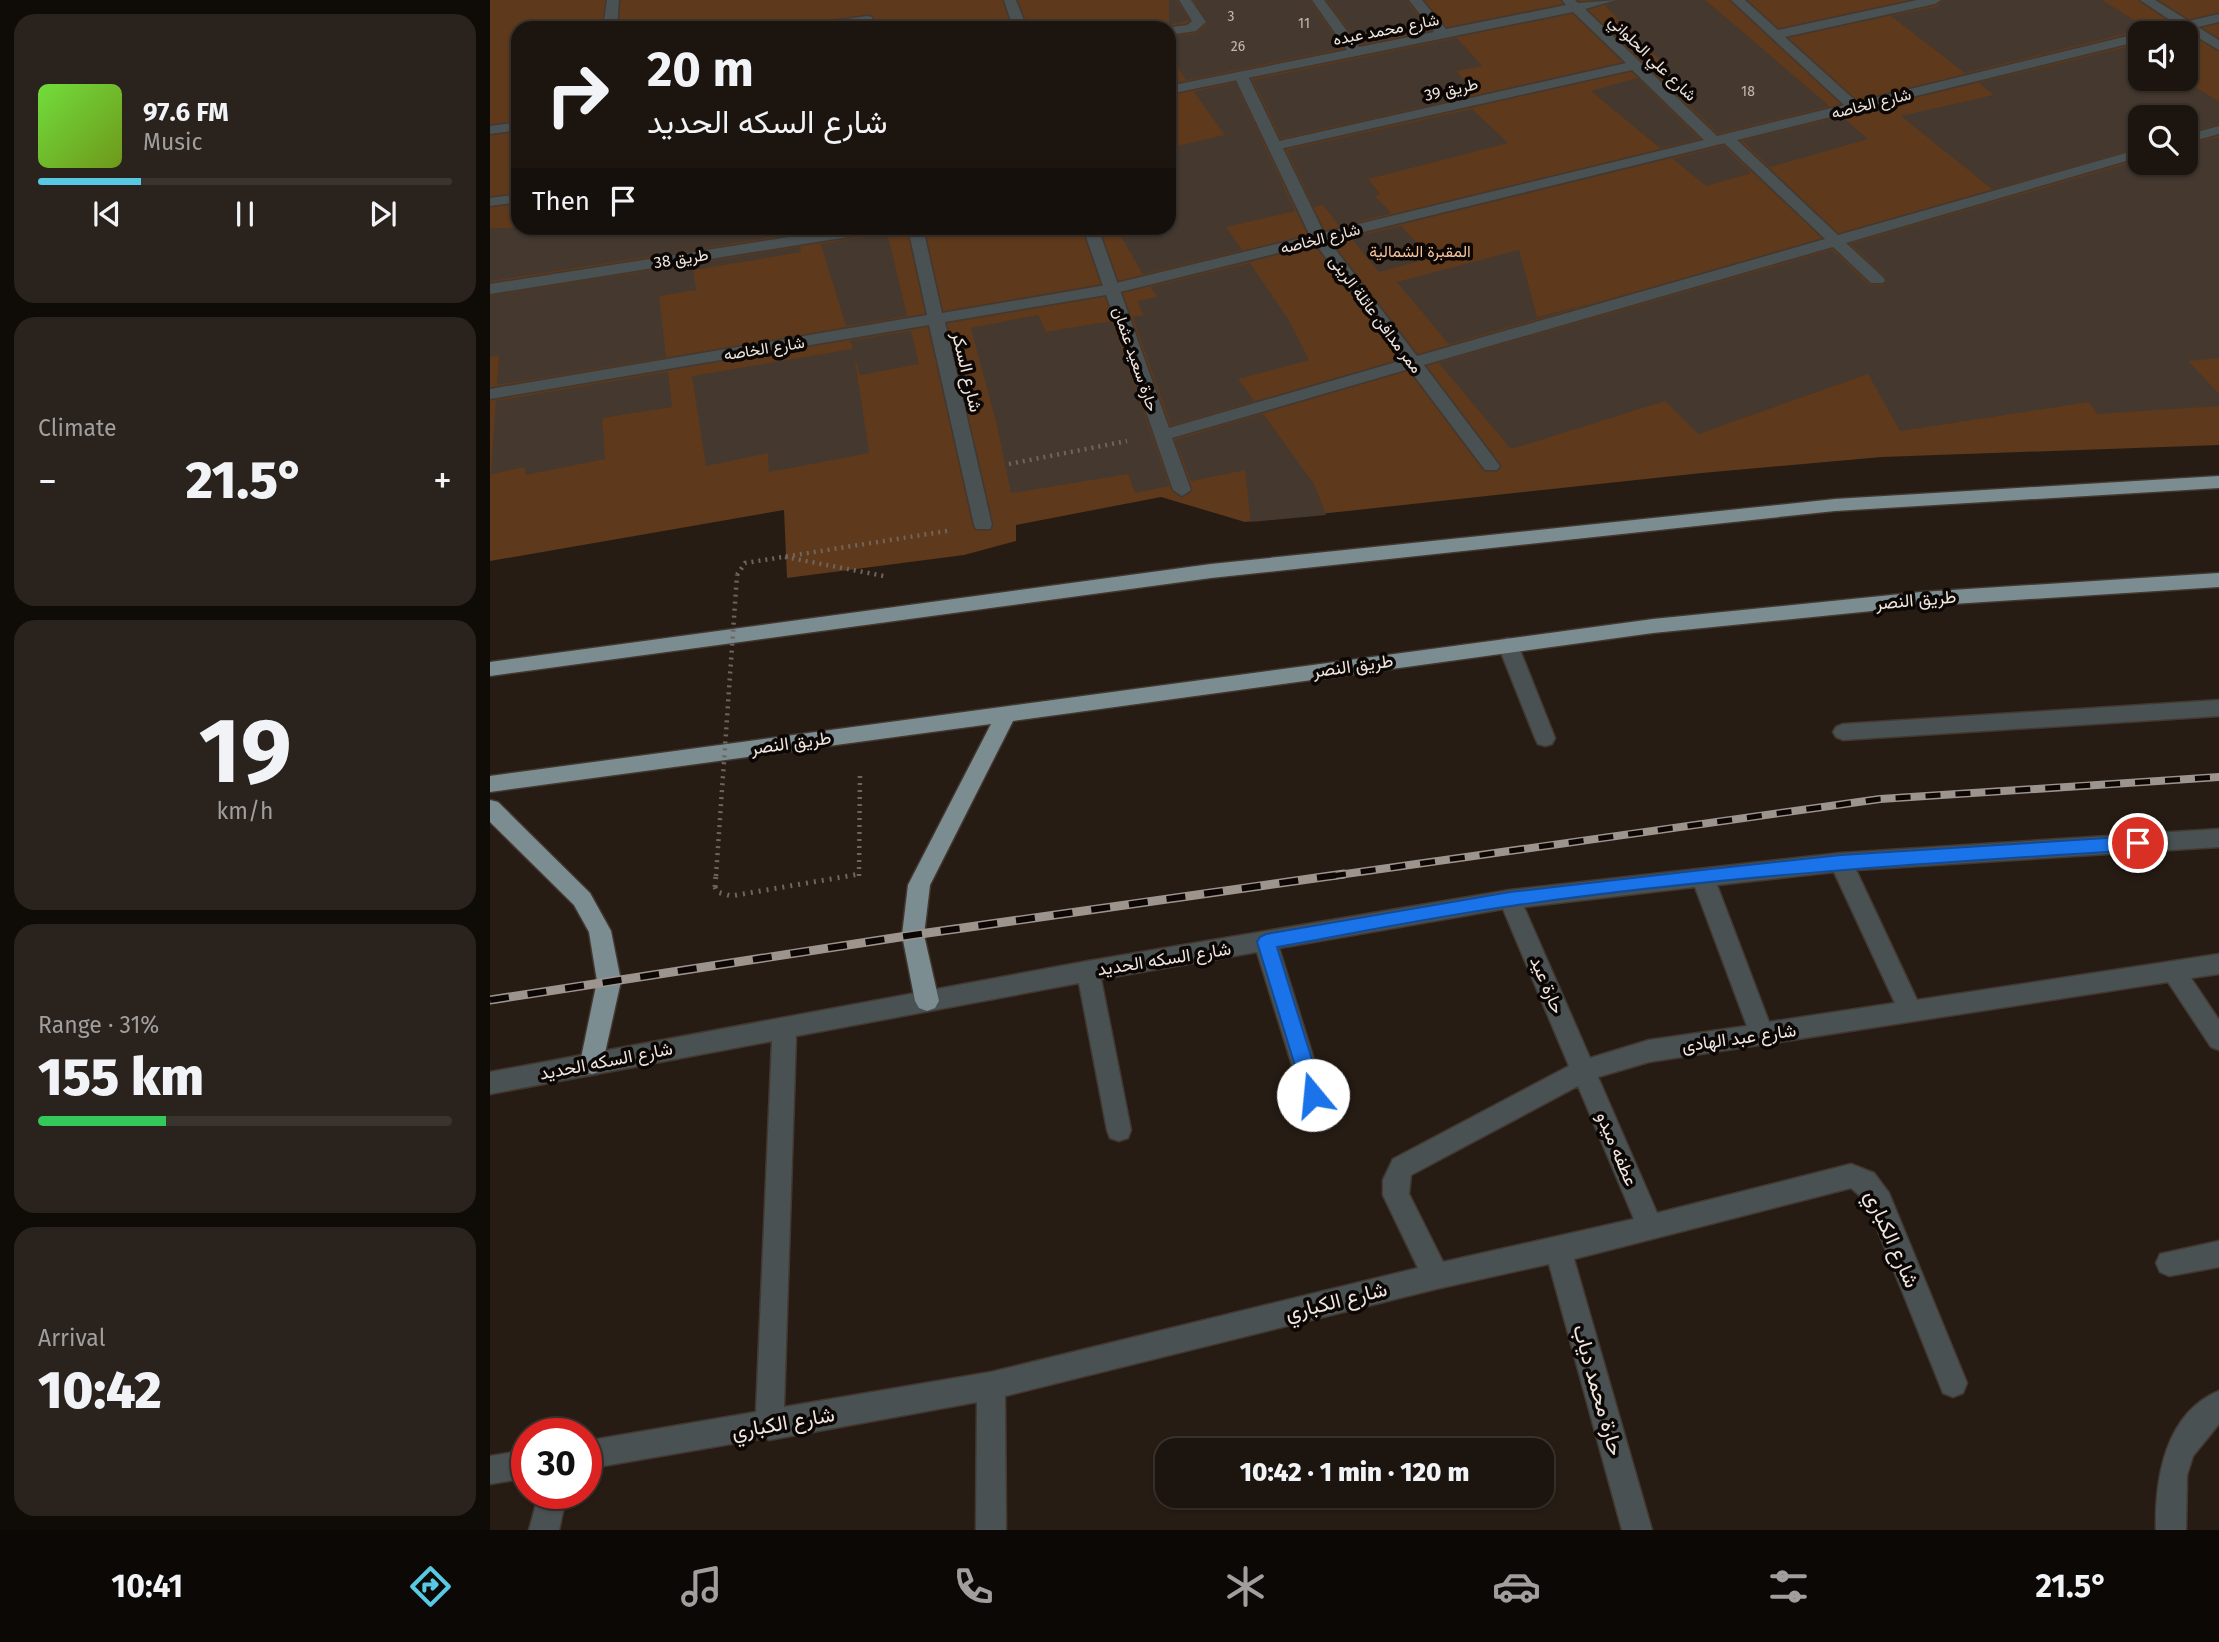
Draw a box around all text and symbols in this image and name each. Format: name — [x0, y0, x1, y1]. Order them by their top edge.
house number: 3 — [1228, 8, 1235, 25]
street label: شارع محمد عبده — [1331, 10, 1441, 51]
street label: شارع علي الحلواني — [1602, 12, 1700, 108]
house number: 11 — [1298, 15, 1310, 32]
map controls — [2128, 21, 2198, 175]
button: sound — [2128, 21, 2198, 91]
house number: 26 — [1231, 38, 1245, 55]
text: 20 m — [647, 40, 754, 99]
icon: right — [532, 49, 623, 140]
street label: طريق 39 — [1422, 74, 1480, 106]
house number: 18 — [1741, 83, 1755, 100]
street label: شارع الخاصه — [1829, 84, 1913, 125]
text: 97.6 FM — [143, 97, 229, 128]
text: شارع السكه الحديد — [647, 103, 887, 141]
button: search — [2128, 105, 2198, 175]
text: Music — [143, 128, 203, 156]
icon: arrive — [604, 182, 642, 220]
text: Then — [532, 186, 590, 217]
icon: previous — [88, 195, 126, 233]
icon: pause — [226, 195, 264, 233]
icon: next — [364, 195, 402, 233]
street label: شارع الخاصه — [1278, 219, 1362, 260]
park label: المقبرة الشمالية — [1369, 242, 1471, 262]
street label: طريق 38 — [652, 245, 710, 273]
street label: ممر مدافن عائلة الرينى — [1324, 252, 1426, 377]
street label: حارة سعيد عثمان — [1108, 304, 1162, 415]
street label: شارع السكر — [946, 329, 987, 414]
street label: شارع الخاصه — [722, 333, 806, 366]
text: Climate — [38, 414, 117, 442]
text: 21.5° — [186, 449, 304, 512]
text: − — [38, 458, 57, 504]
text: + — [433, 458, 452, 504]
street label: طريق النصر — [1874, 586, 1957, 615]
street label: طريق النصر — [1310, 649, 1395, 683]
text: 19 — [198, 697, 292, 806]
street label: طريق النصر — [748, 726, 833, 760]
text: km/h — [217, 797, 273, 825]
pin — [2108, 813, 2168, 873]
icon: arrive — [2119, 824, 2157, 862]
street label: شارع السكه الحديد — [1096, 938, 1233, 981]
street label: حارة عيد — [1525, 953, 1569, 1017]
text: Range · 31% — [38, 1011, 159, 1039]
street label: شارع عبد الهادى — [1680, 1019, 1798, 1058]
street label: شارع السكه الحديد — [538, 1037, 675, 1086]
text: 155 km — [38, 1046, 204, 1109]
position arrow — [1276, 1058, 1350, 1132]
street label: عطفه ميدو — [1592, 1109, 1642, 1189]
street label: شارع الكباري — [1855, 1186, 1925, 1294]
street label: شارع الكباري — [1282, 1276, 1391, 1330]
street label: حارة محمد دياب — [1567, 1321, 1629, 1459]
text: Arrival — [38, 1324, 105, 1352]
text: 10:42 — [38, 1359, 162, 1422]
street label: شارع الكباري — [729, 1401, 837, 1449]
speed limit sign: 30 — [511, 1418, 602, 1509]
text: 10:42 · 1 min · 120 m — [1240, 1457, 1469, 1488]
icon: directions — [406, 1562, 455, 1611]
icon: music — [677, 1562, 726, 1611]
icon: phone — [949, 1562, 998, 1611]
icon: climate — [1221, 1562, 1270, 1611]
icon: car — [1492, 1562, 1541, 1611]
icon: filters — [1764, 1562, 1813, 1611]
text: 10:41 — [111, 1567, 183, 1605]
text: 21.5° — [2035, 1567, 2108, 1605]

